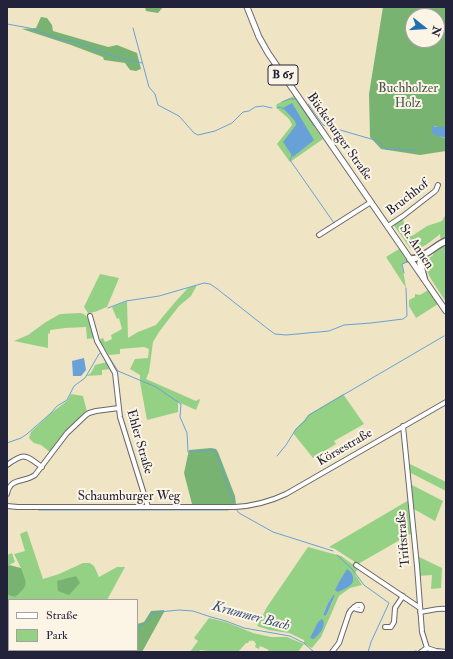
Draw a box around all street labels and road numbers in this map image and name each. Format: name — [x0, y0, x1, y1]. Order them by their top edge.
road number: B 65 — [268, 65, 298, 85]
street label: Bückeburger Straße — [303, 90, 375, 184]
street label: Bruchhof — [384, 177, 432, 219]
street label: St. Annen — [395, 222, 437, 272]
street label: Ehler Straße — [122, 408, 156, 476]
street label: Körsestraße — [315, 426, 375, 470]
street label: Schaumburger Weg — [78, 489, 180, 505]
street label: Triftstraße — [394, 510, 414, 568]

